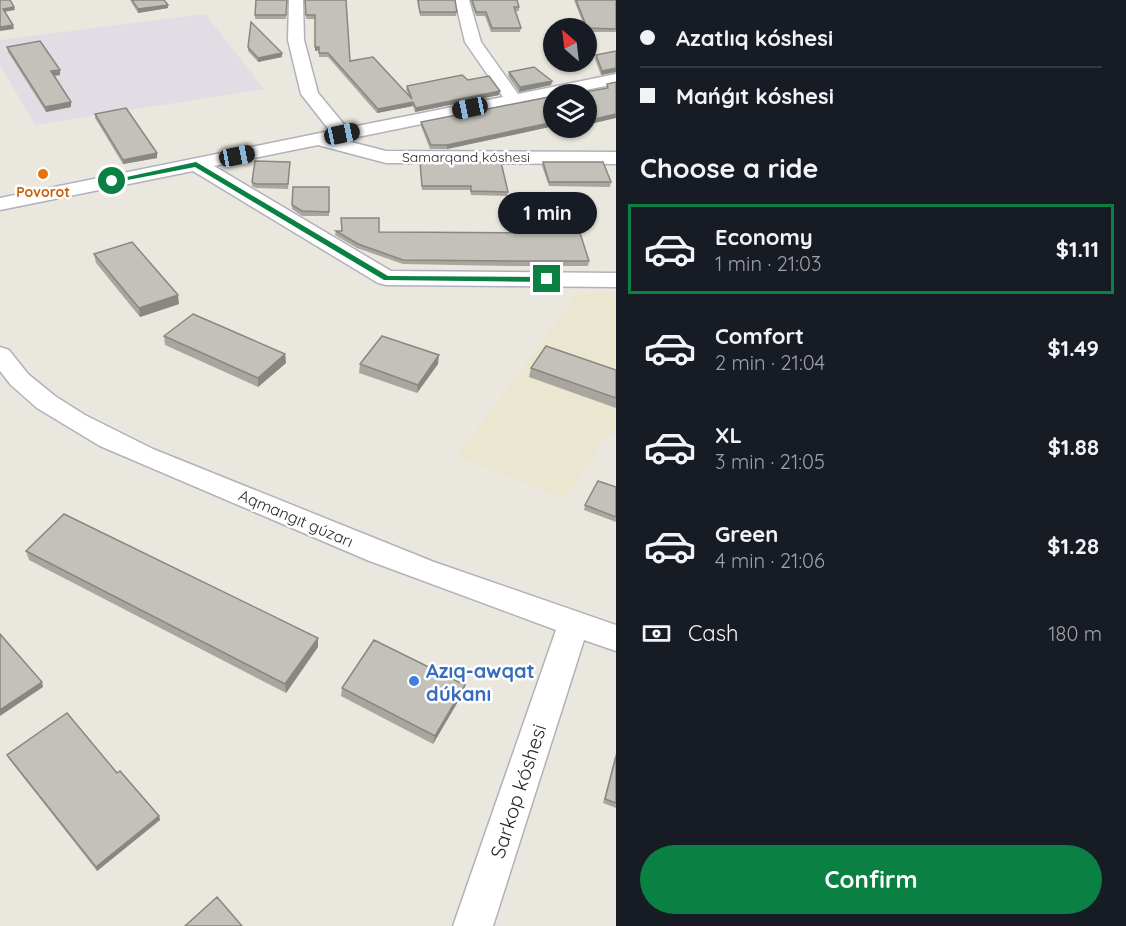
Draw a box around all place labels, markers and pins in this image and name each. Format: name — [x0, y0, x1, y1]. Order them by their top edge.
marker: Povorot — [36, 167, 50, 181]
place label: Povorot — [16, 183, 70, 201]
place label: Azıq-awqat dúkanı — [426, 658, 535, 706]
marker: Azıq-awqat dúkanı — [407, 674, 421, 688]

